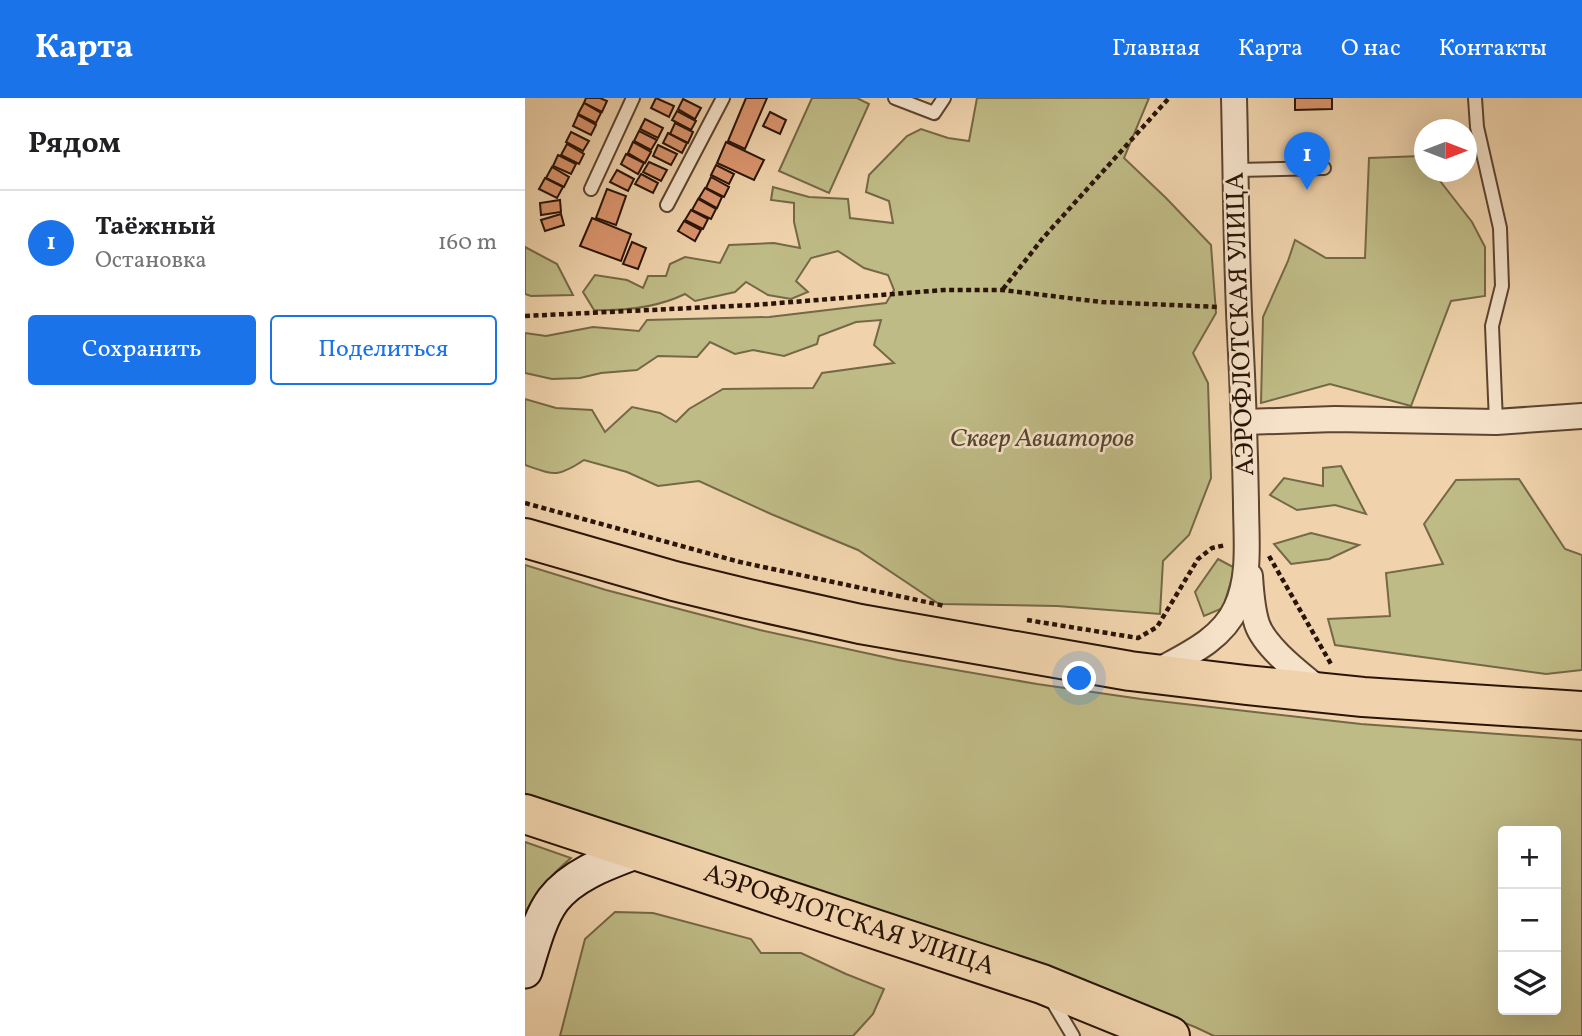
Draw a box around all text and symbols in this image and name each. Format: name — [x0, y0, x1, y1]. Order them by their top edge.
text: Карта — [35, 26, 133, 72]
text: Главная — [1112, 32, 1200, 66]
text: Карта — [1238, 32, 1303, 66]
text: О нас — [1341, 32, 1401, 66]
text: Контакты — [1439, 32, 1547, 66]
north arrow — [1414, 119, 1477, 182]
text: Рядом — [28, 123, 121, 165]
pin: 1 — [1284, 132, 1330, 190]
street label: АЭРОФЛОТСКАЯ УЛИЦА — [1218, 171, 1264, 477]
text: Таёжный — [95, 209, 216, 245]
text: 1 — [46, 227, 56, 259]
text: 160 m — [438, 227, 497, 259]
text: Остановка — [95, 245, 207, 277]
button: Сохранить — [28, 315, 256, 385]
button: Поделиться — [270, 315, 497, 385]
park label: Сквер Авиаторов — [950, 421, 1134, 457]
your location — [1062, 661, 1096, 695]
map controls — [1498, 826, 1561, 1015]
button: + — [1498, 826, 1561, 889]
street label: АЭРОФЛОТСКАЯ УЛИЦА — [699, 856, 999, 985]
button: − — [1498, 889, 1561, 952]
button: layers — [1498, 952, 1561, 1015]

